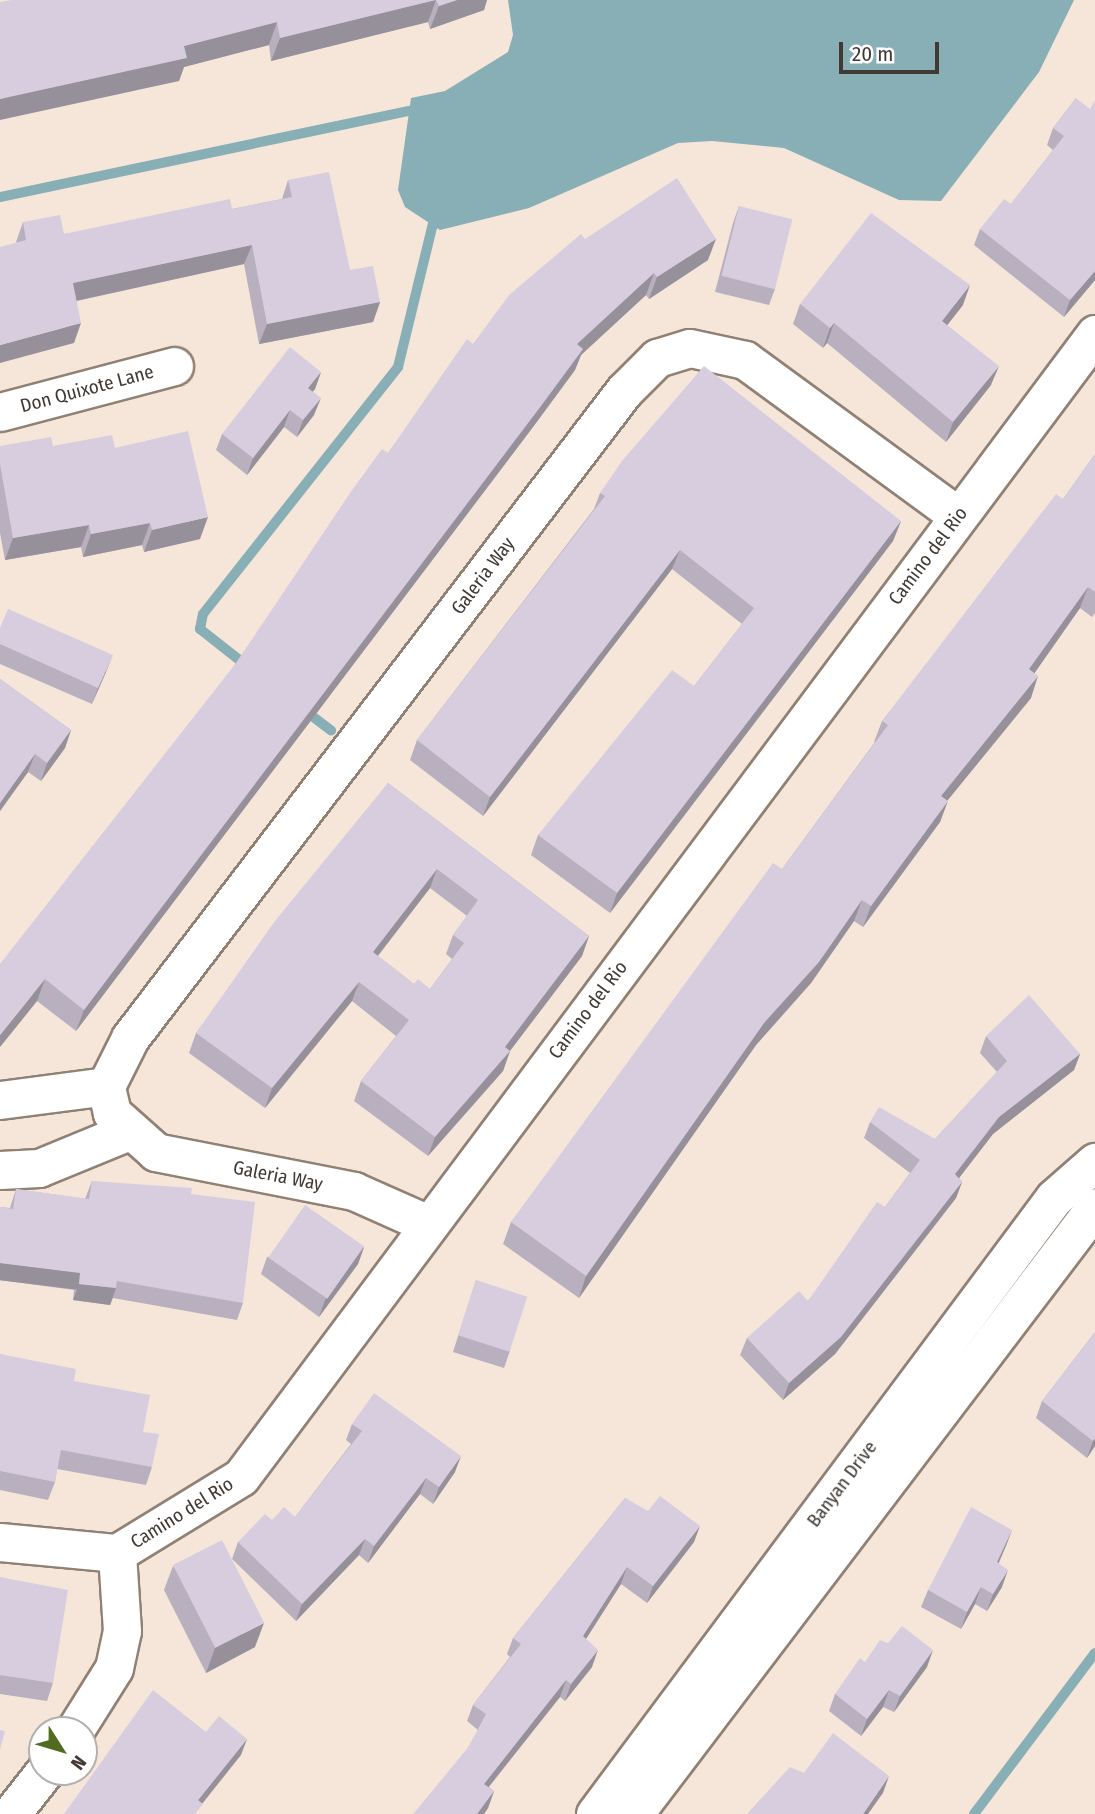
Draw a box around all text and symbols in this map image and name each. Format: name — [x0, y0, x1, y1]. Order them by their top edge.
scale bar — [843, 28, 943, 72]
text: 20 m — [852, 41, 893, 67]
street label: Don Quixote Lane — [18, 360, 156, 418]
street label: Camino del Rio — [884, 502, 972, 610]
street label: Galeria Way — [447, 533, 519, 619]
street label: Camino del Rio — [544, 956, 632, 1064]
street label: Galeria Way — [231, 1156, 325, 1196]
street label: Banyan Drive — [802, 1436, 882, 1532]
street label: Camino del Rio — [126, 1472, 238, 1554]
north arrow — [28, 1716, 98, 1786]
text: N — [66, 1751, 91, 1774]

